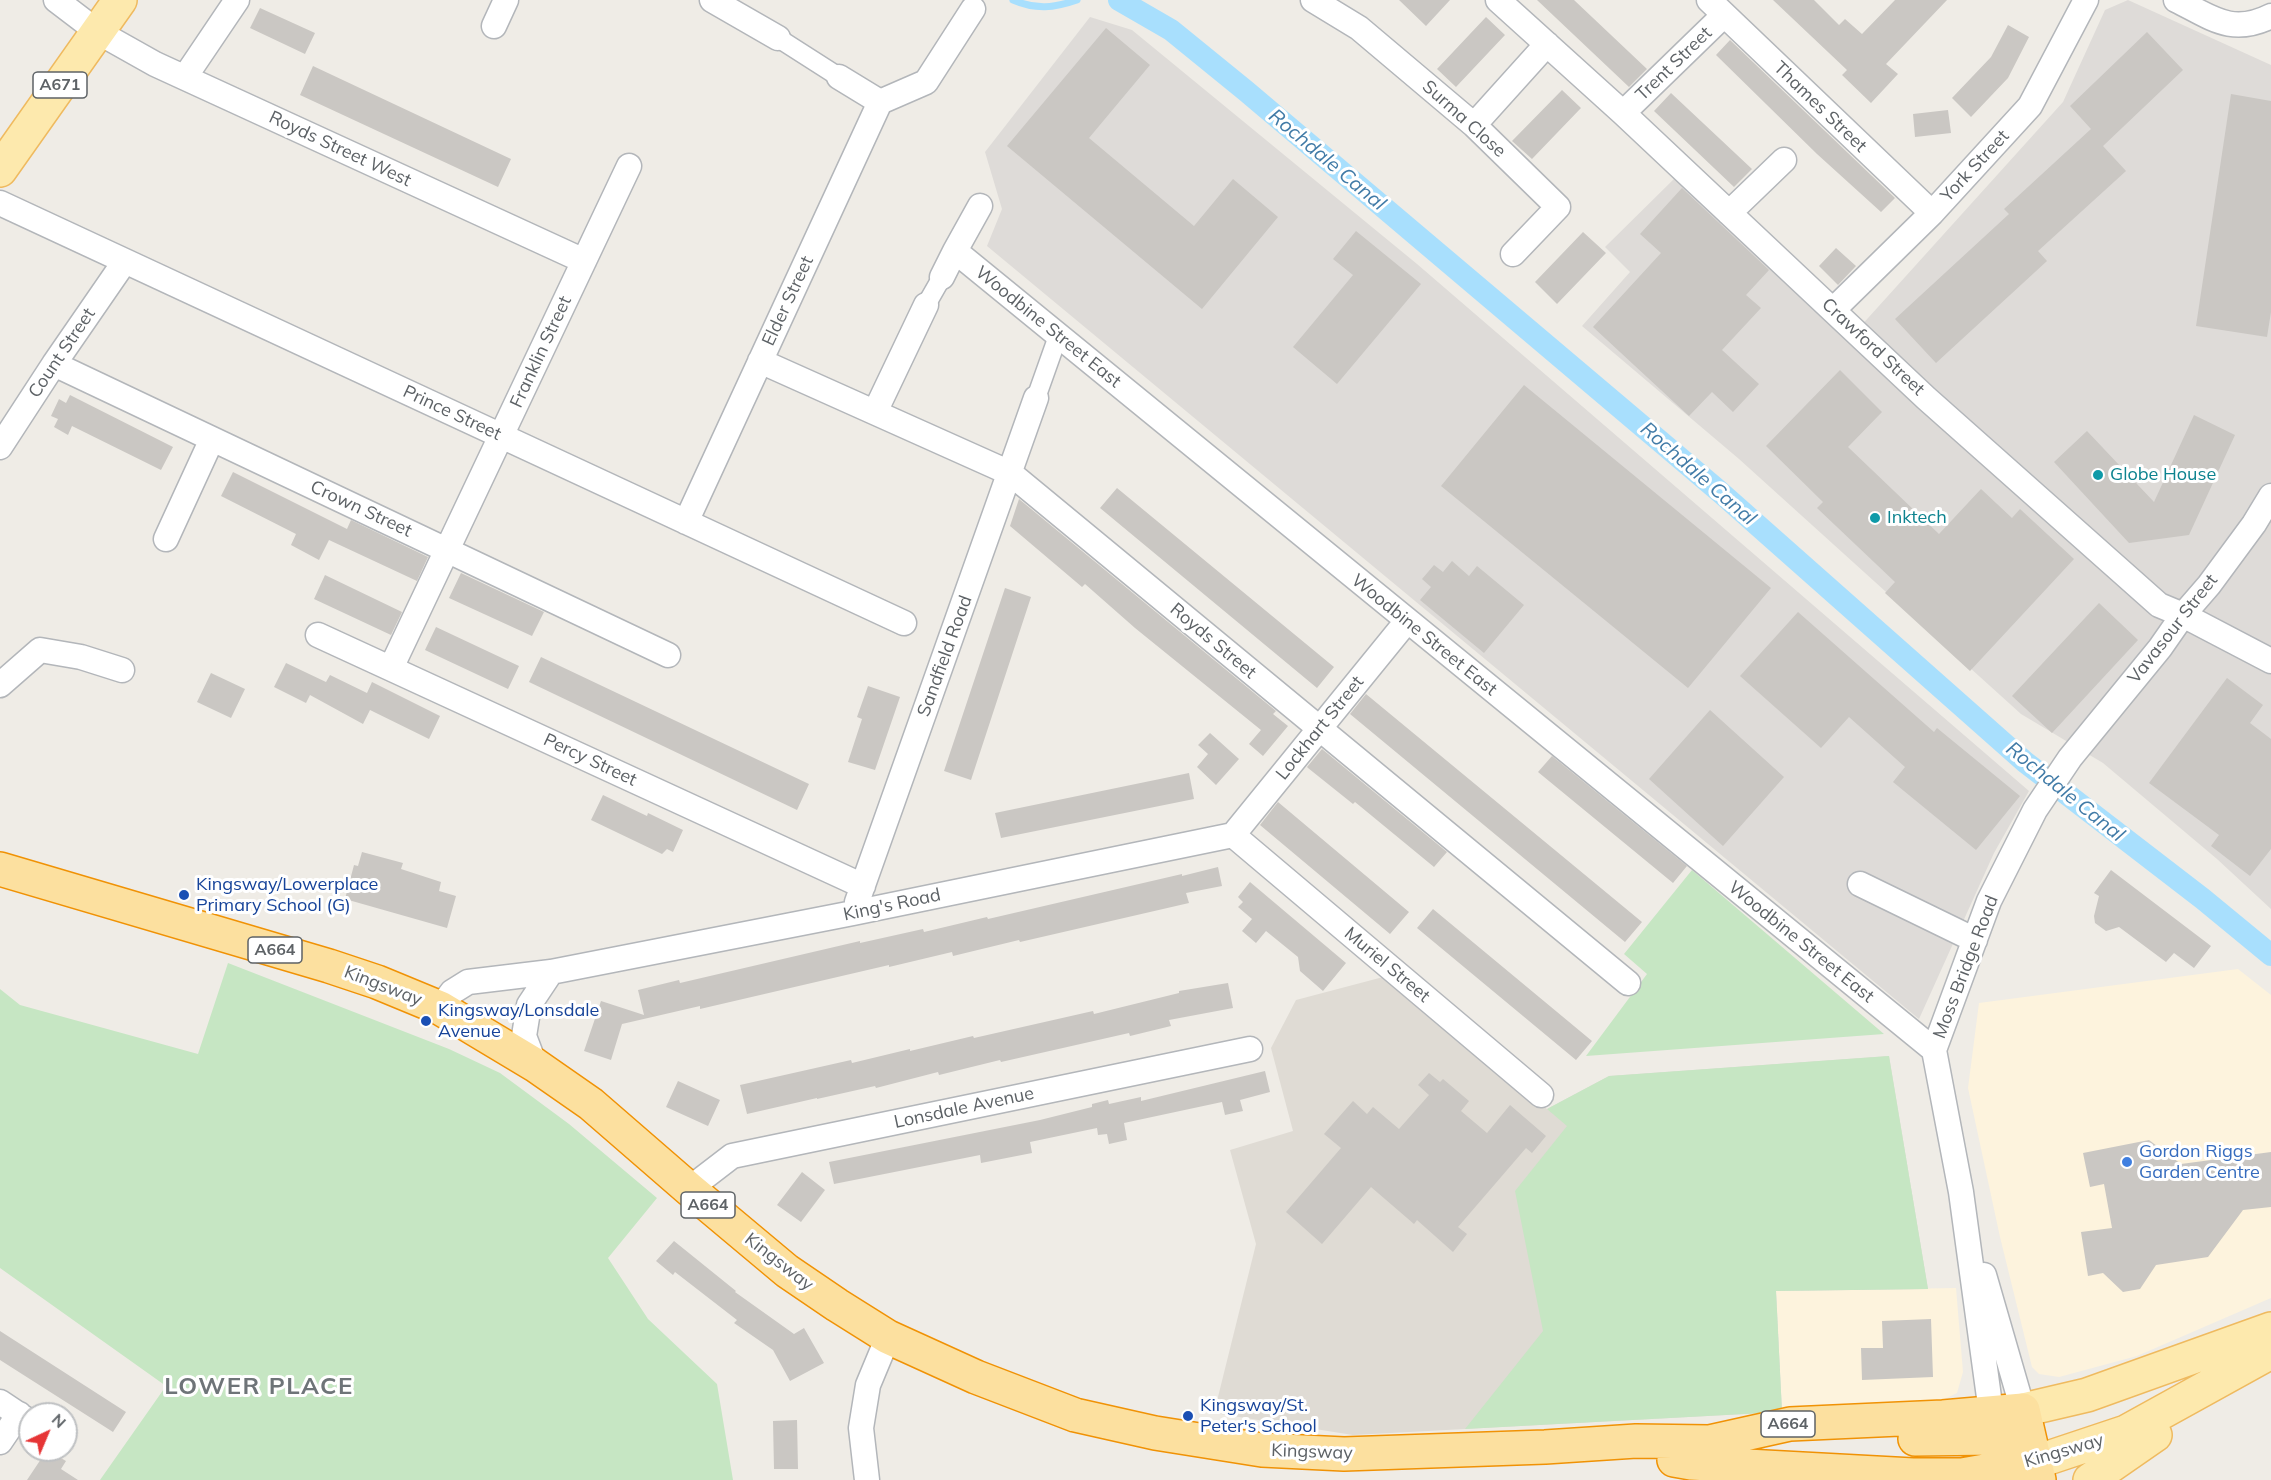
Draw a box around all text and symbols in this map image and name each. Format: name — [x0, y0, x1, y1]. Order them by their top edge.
street label: Trent Street — [1632, 23, 1716, 105]
street label: Thames Street — [1769, 57, 1871, 157]
road number: A671 — [33, 72, 87, 98]
street label: Surma Close — [1418, 76, 1510, 162]
water label: Rochdale Canal — [1264, 104, 1390, 216]
street label: Royds Street West — [265, 107, 415, 191]
street label: York Street — [1936, 126, 2014, 206]
street label: Elder Street — [758, 253, 818, 349]
street label: Woodbine Street East — [971, 262, 1125, 392]
street label: Franklin Street — [506, 293, 576, 411]
street label: Crawford Street — [1817, 294, 1929, 400]
street label: Count Street — [24, 304, 100, 402]
street label: Prince Street — [399, 381, 505, 445]
water label: Rochdale Canal — [1635, 417, 1761, 531]
place label: Globe House — [2110, 464, 2216, 486]
marker: Globe House — [2091, 468, 2105, 482]
street label: Crown Street — [307, 476, 415, 542]
place label: Inktech — [1887, 507, 1947, 529]
marker: Inktech — [1868, 511, 1882, 525]
street label: Woodbine Street East — [1347, 570, 1501, 700]
street label: Vavasour Street — [2124, 570, 2222, 688]
street label: Sandfield Road — [913, 592, 977, 720]
street label: Royds Street — [1165, 599, 1261, 683]
street label: Lockhart Street — [1272, 672, 1368, 784]
street label: Percy Street — [540, 729, 640, 791]
water label: Rochdale Canal — [2001, 737, 2129, 847]
place label: Kingsway/Lowerplace Primary School (G) — [196, 874, 378, 916]
street label: Woodbine Street East — [1724, 877, 1878, 1007]
street label: King's Road — [841, 884, 943, 926]
marker: Kingsway/Lowerplace Primary School (G) — [177, 888, 191, 902]
street label: Moss Bridge Road — [1929, 892, 2003, 1042]
street label: Muriel Street — [1340, 923, 1434, 1007]
road number: A664 — [248, 937, 302, 963]
street label: Kingsway — [341, 961, 425, 1011]
place label: Kingsway/Lonsdale Avenue — [438, 1000, 599, 1042]
marker: Kingsway/Lonsdale Avenue — [419, 1014, 433, 1028]
street label: Lonsdale Avenue — [892, 1083, 1036, 1133]
place label: Gordon Riggs Garden Centre — [2139, 1141, 2260, 1184]
marker: Gordon Riggs Garden Centre — [2120, 1155, 2134, 1169]
road number: A664 — [681, 1192, 735, 1218]
street label: Kingsway — [740, 1228, 818, 1296]
district label: LOWER PLACE — [164, 1373, 354, 1401]
place label: Kingsway/St. Peter's School — [1200, 1395, 1317, 1438]
north arrow — [18, 1402, 78, 1462]
text: N — [48, 1409, 70, 1432]
marker: Kingsway/St. Peter's School — [1181, 1409, 1195, 1423]
road number: A664 — [1761, 1411, 1815, 1437]
street label: Kingsway — [2022, 1429, 2106, 1473]
street label: Kingsway — [1271, 1440, 1353, 1464]

